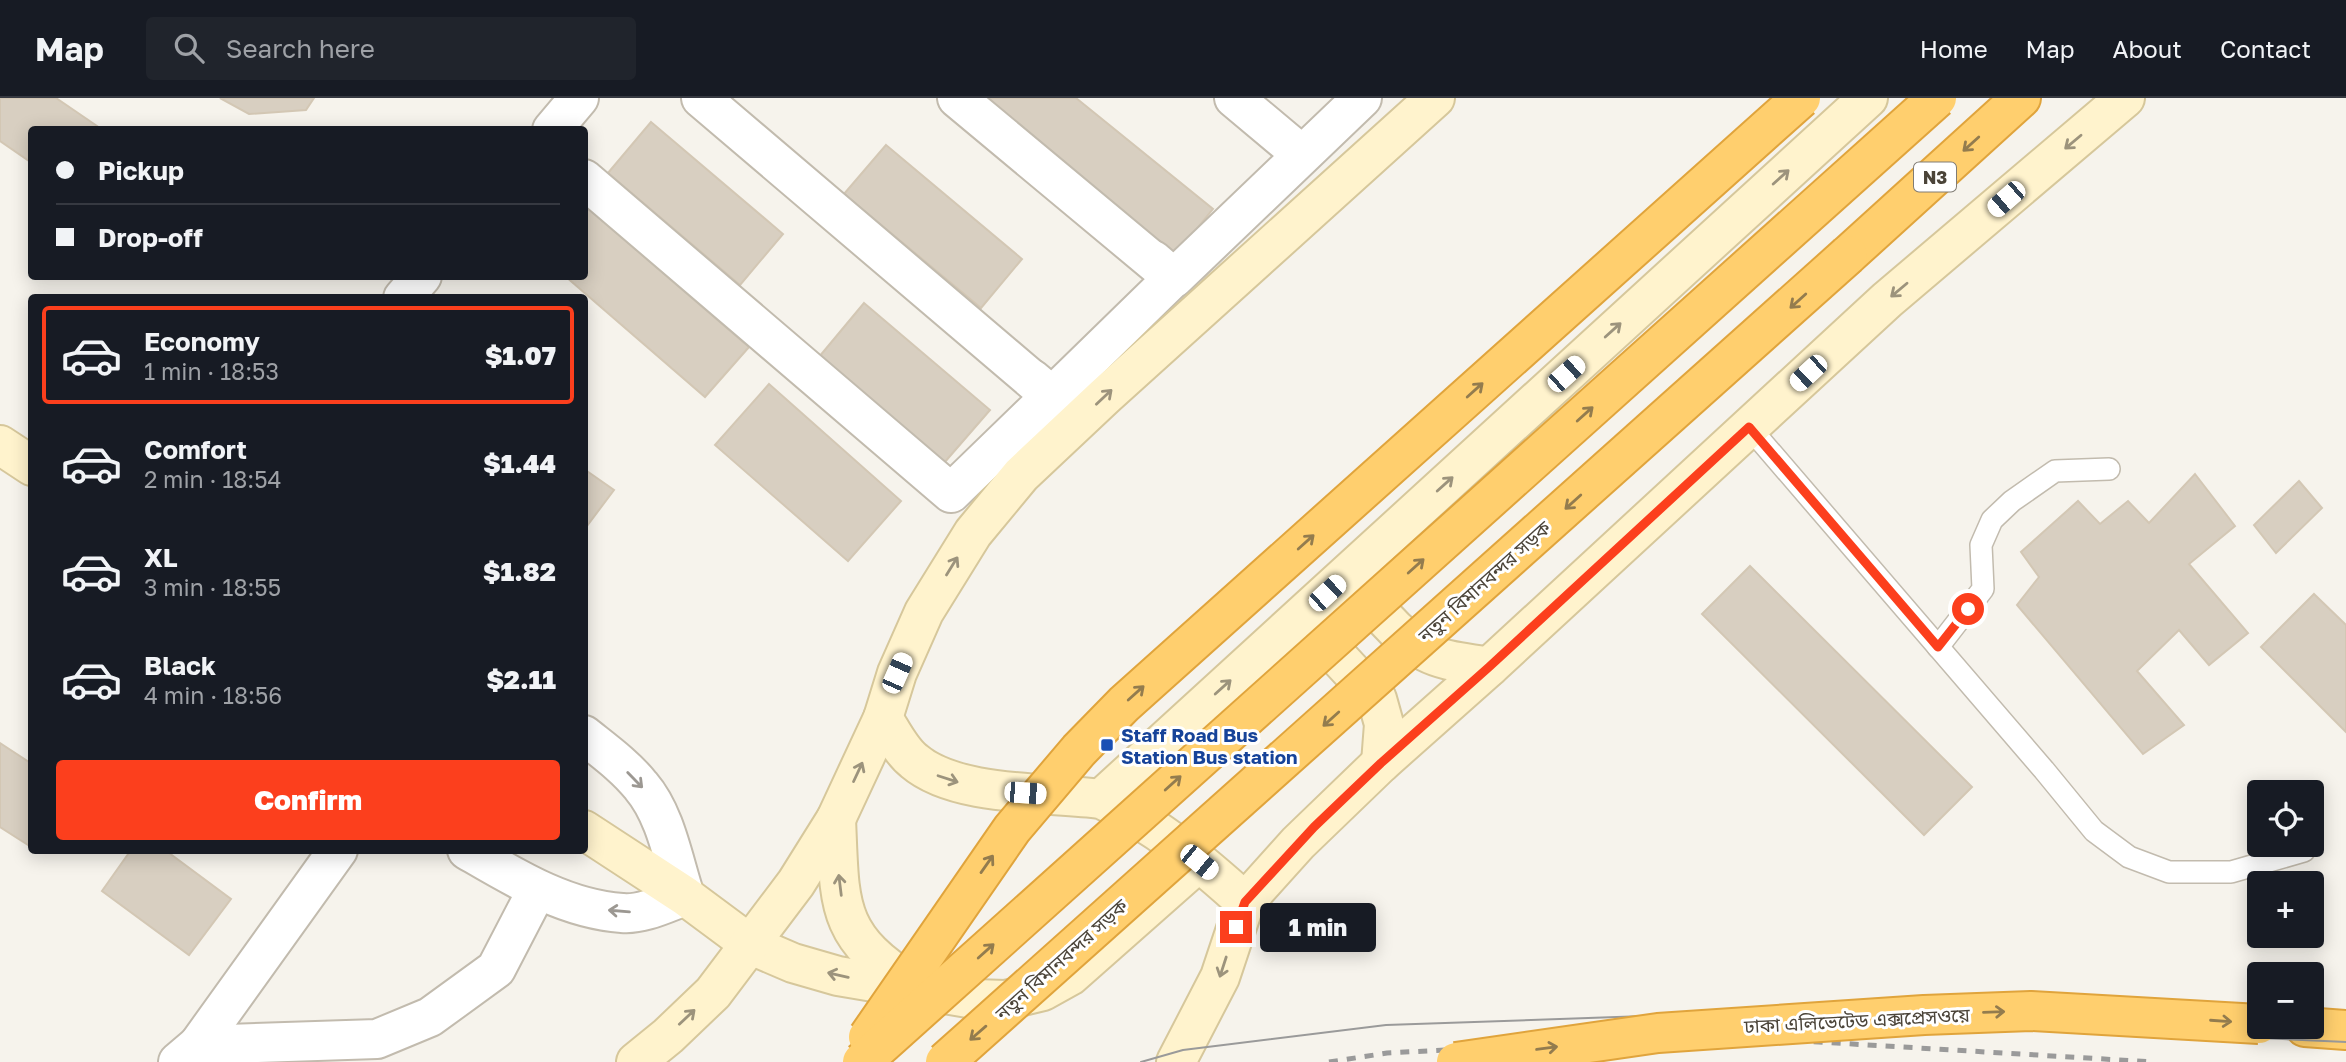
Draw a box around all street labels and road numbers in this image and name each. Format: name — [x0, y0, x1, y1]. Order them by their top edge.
road number: N3 — [1914, 162, 1956, 192]
street label: নতুন বিমানবন্দর সড়ক — [1412, 515, 1556, 648]
street label: নতুন বিমানবন্দর সড়ক — [989, 893, 1133, 1026]
street label: ঢাকা এলিভেটেড এক্সপ্রেসওয়ে — [1743, 1003, 1972, 1037]

